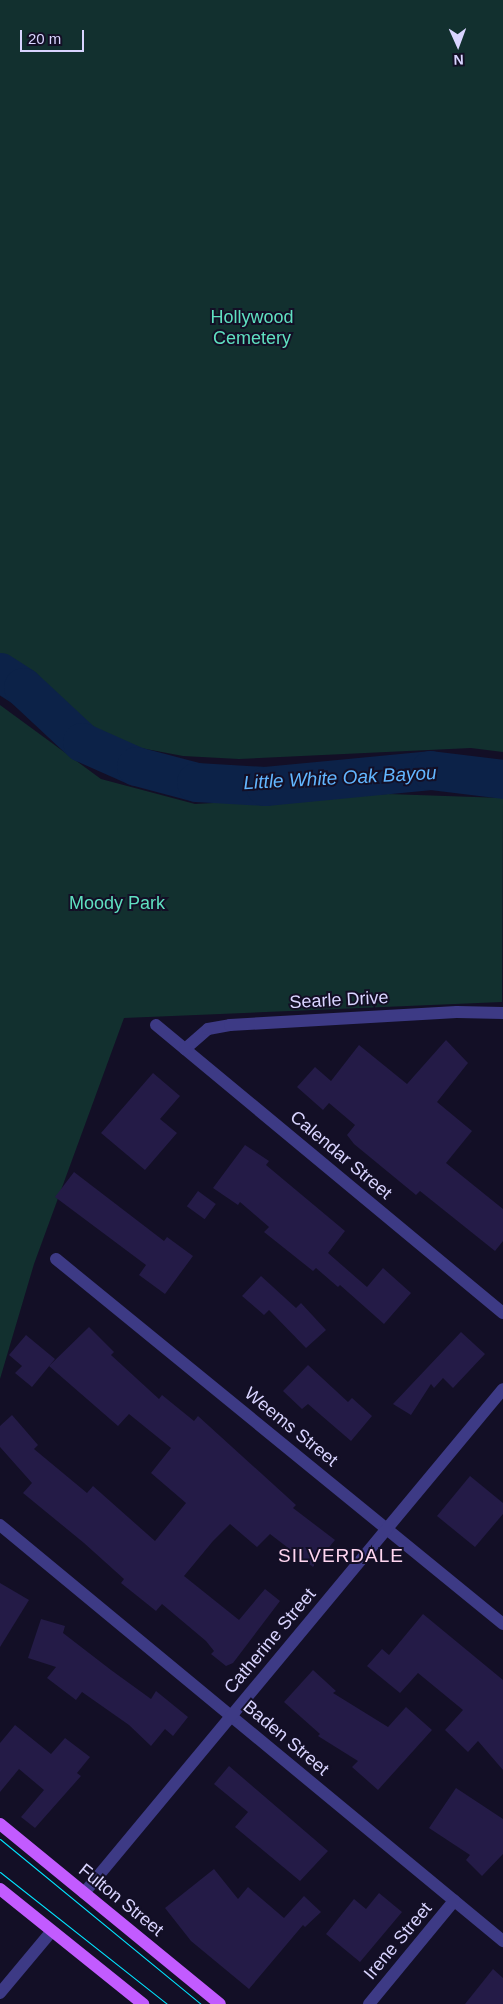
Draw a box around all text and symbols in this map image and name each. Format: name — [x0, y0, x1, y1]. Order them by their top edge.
scale bar — [22, 20, 86, 52]
north arrow — [433, 20, 483, 70]
text: 20 m — [28, 30, 61, 47]
text: N — [453, 52, 464, 68]
park label: Hollywood Cemetery — [210, 307, 294, 350]
water label: Little White Oak Bayou — [243, 762, 437, 794]
park label: Moody Park — [69, 892, 165, 914]
street label: Searle Drive — [289, 987, 389, 1013]
street label: Calendar Street — [286, 1106, 396, 1204]
street label: Weems Street — [240, 1383, 342, 1471]
district label: SILVERDALE — [277, 1545, 405, 1567]
street label: Catherine Street — [220, 1584, 320, 1698]
street label: Baden Street — [239, 1696, 333, 1780]
street label: Fulton Street — [74, 1859, 168, 1941]
street label: Irene Street — [359, 1898, 437, 1984]

